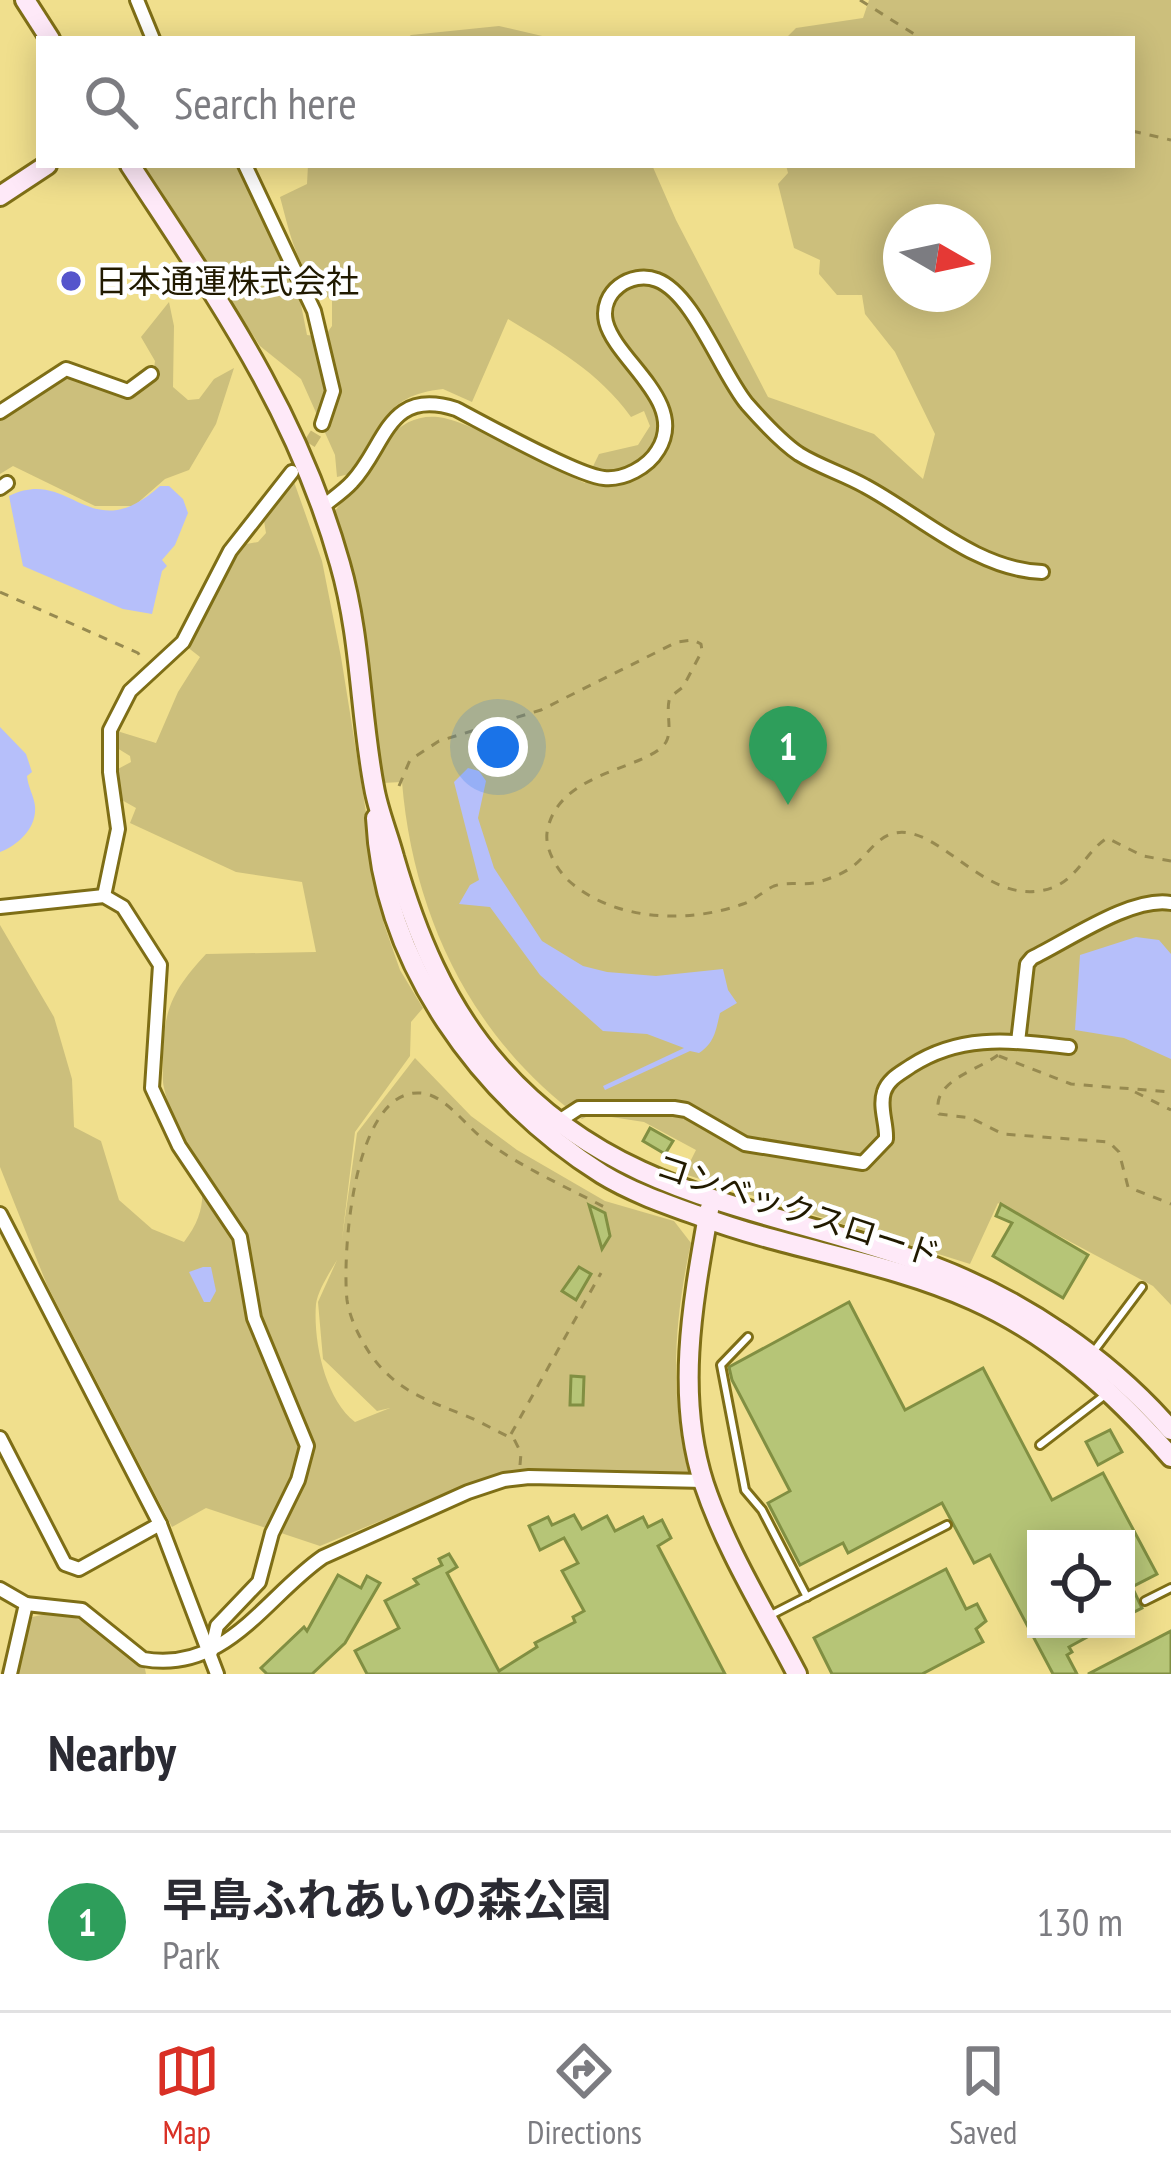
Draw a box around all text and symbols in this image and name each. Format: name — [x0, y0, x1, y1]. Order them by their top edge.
search box — [36, 36, 1135, 168]
icon: search — [78, 69, 144, 135]
text: Search here — [174, 73, 357, 131]
north arrow — [883, 204, 991, 312]
place label: 日本通運株式会社 — [95, 259, 359, 302]
marker: 日本通運株式会社 — [58, 268, 84, 294]
pin: 1 — [749, 706, 827, 805]
your location — [468, 717, 528, 777]
street label: コンベックスロード — [651, 1143, 946, 1276]
map controls — [1027, 1530, 1135, 1638]
button: locate — [1027, 1530, 1135, 1638]
text: Nearby — [48, 1719, 176, 1785]
text: 早島ふれあいの森公園 — [162, 1870, 612, 1928]
text: 1 — [78, 1896, 96, 1947]
text: 130 m — [1037, 1896, 1123, 1947]
text: Park — [162, 1929, 220, 1980]
tab: Map — [154, 2038, 220, 2153]
tab: Directions — [527, 2038, 642, 2153]
tab: Saved — [949, 2038, 1017, 2153]

